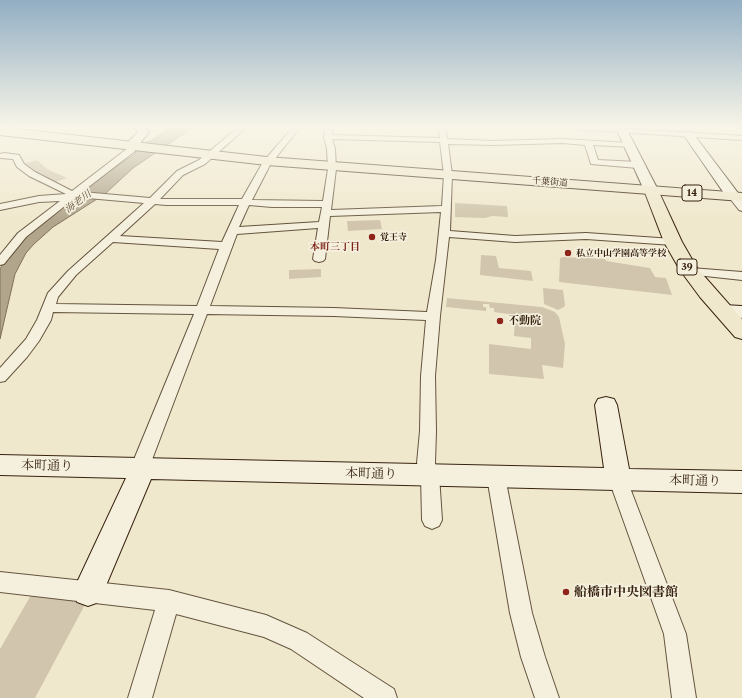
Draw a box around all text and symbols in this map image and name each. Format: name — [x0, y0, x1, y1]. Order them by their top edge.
street label: 千葉街道 — [532, 175, 568, 189]
road number: 14 — [682, 185, 702, 201]
water label: 海老川 — [62, 188, 94, 216]
marker: 覚王寺 — [367, 232, 377, 242]
place label: 覚王寺 — [380, 232, 407, 242]
district label: 本町三丁目 — [310, 241, 360, 253]
marker: 私立中山学園高等学校 — [563, 248, 573, 258]
place label: 私立中山学園高等学校 — [576, 248, 666, 258]
road number: 39 — [677, 259, 697, 275]
place label: 不動院 — [508, 314, 541, 328]
marker: 不動院 — [495, 316, 505, 326]
street label: 本町通り — [21, 458, 73, 474]
street label: 本町通り — [345, 466, 397, 482]
street label: 本町通り — [669, 473, 721, 489]
place label: 船橋市中央図書館 — [574, 584, 678, 600]
marker: 船橋市中央図書館 — [561, 587, 571, 597]

